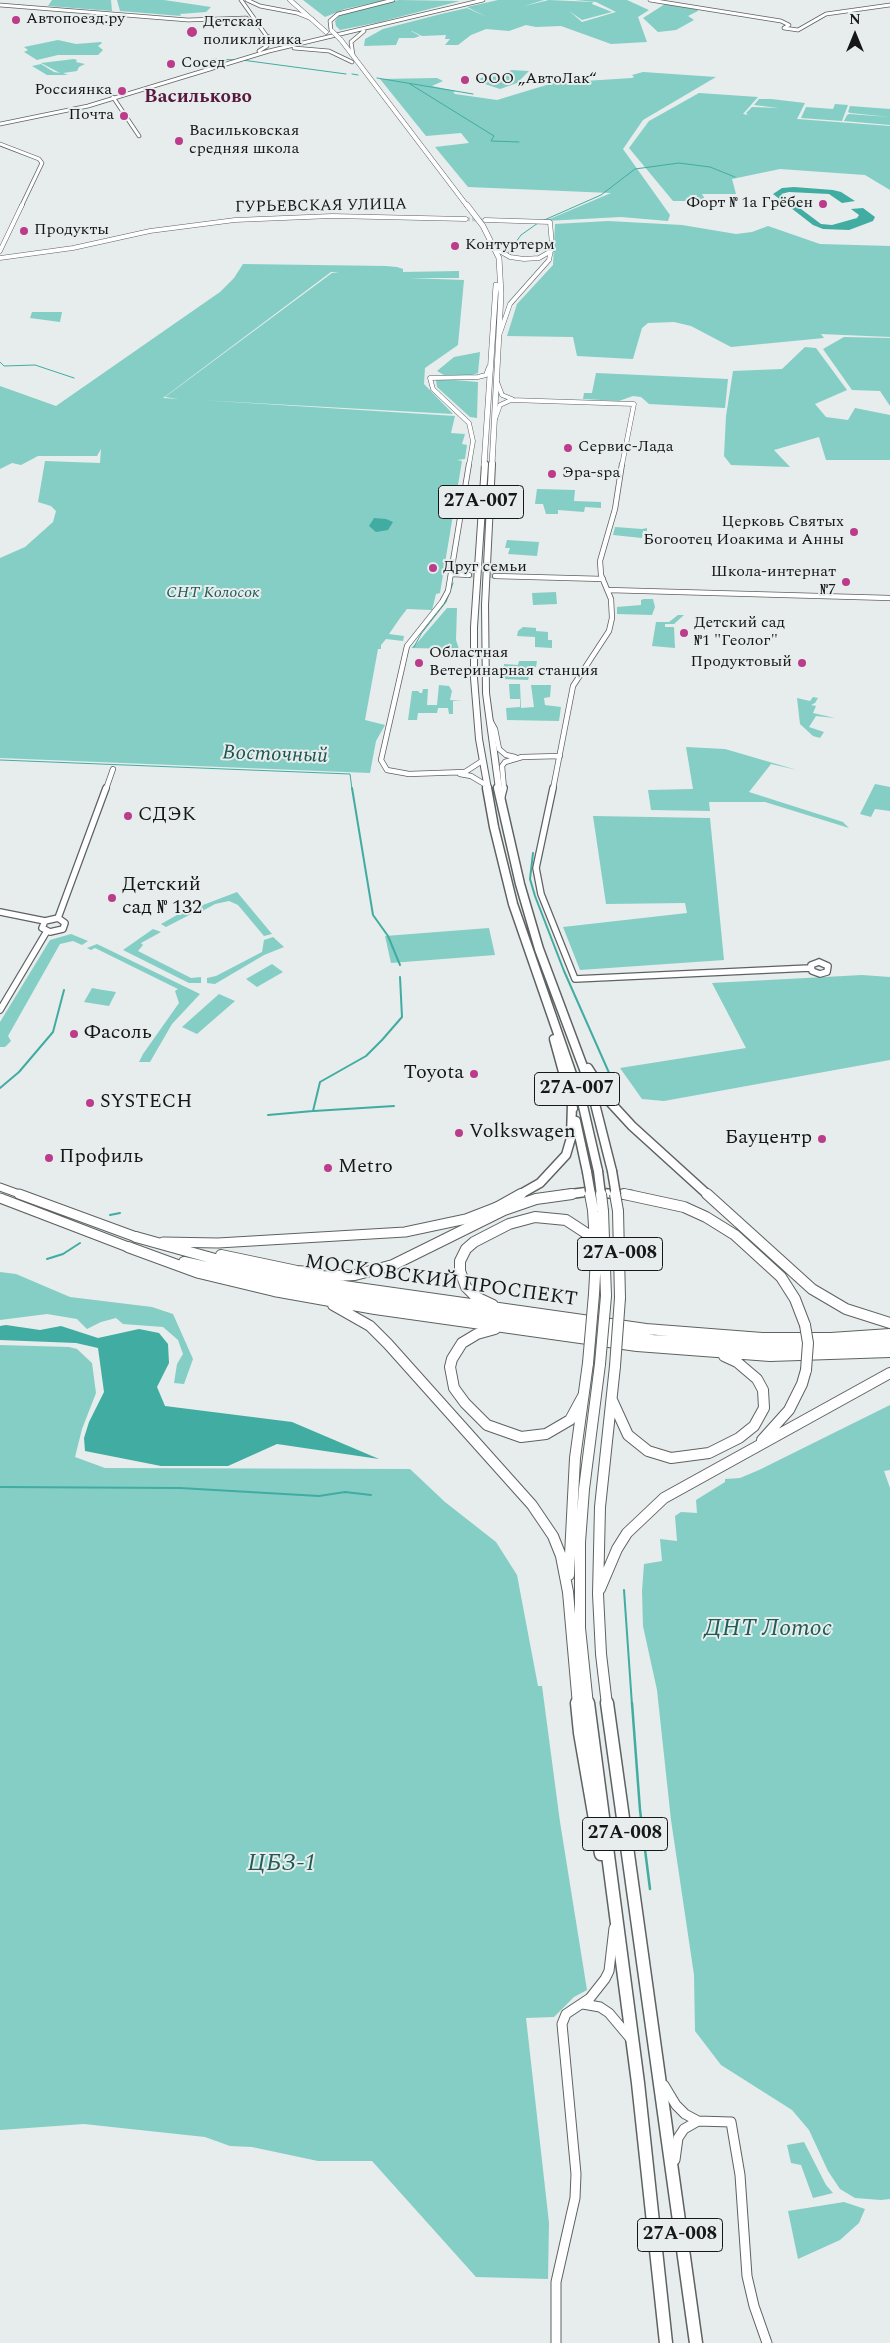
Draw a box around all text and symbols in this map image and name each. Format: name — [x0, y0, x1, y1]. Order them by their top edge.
text: N — [849, 9, 861, 30]
place label: Автопоезд.ру — [26, 10, 125, 30]
north arrow — [830, 10, 880, 60]
place label: Детская поликлиника — [203, 13, 302, 51]
marker: Автопоезд.ру — [10, 14, 22, 26]
marker: Детская поликлиника — [185, 25, 199, 39]
place label: Сосед — [181, 54, 225, 74]
marker: Сосед — [165, 58, 177, 70]
place label: ООО „АвтоЛак“ — [475, 70, 596, 90]
marker: ООО „АвтоЛак“ — [459, 74, 471, 86]
place label: Россиянка — [34, 81, 112, 101]
marker: Россиянка — [116, 85, 128, 97]
district label: Васильково — [144, 87, 252, 109]
place label: Почта — [68, 106, 114, 126]
marker: Почта — [118, 110, 130, 122]
place label: Васильковская средняя школа — [189, 122, 299, 160]
marker: Васильковская средняя школа — [173, 135, 185, 147]
place label: Форт № 1а Грёбен — [686, 194, 813, 214]
street label: ГУРЬЕВСКАЯ УЛИЦА — [235, 196, 407, 218]
marker: Форт № 1а Грёбен — [817, 198, 829, 210]
place label: Продукты — [34, 221, 109, 241]
marker: Продукты — [18, 225, 30, 237]
place label: Контуртерм — [465, 236, 555, 256]
marker: Контуртерм — [449, 240, 461, 252]
place label: Сервис-Лада — [578, 438, 673, 458]
marker: Сервис-Лада — [562, 442, 574, 454]
place label: Эра-spa — [562, 464, 620, 484]
marker: Эра-spa — [546, 468, 558, 480]
road number: 27А-007 — [438, 486, 524, 518]
place label: Церковь Святых Богоотец Иоакима и Анны — [643, 513, 844, 551]
marker: Церковь Святых Богоотец Иоакима и Анны — [848, 526, 860, 538]
place label: Друг семьи — [443, 558, 527, 578]
marker: Друг семьи — [427, 562, 439, 574]
place label: Школа-интернат №7 — [711, 563, 836, 601]
marker: Школа-интернат №7 — [840, 576, 852, 588]
park label: СНТ Колосок — [166, 584, 260, 604]
place label: Детский сад №1 "Геолог" — [694, 614, 785, 652]
marker: Детский сад №1 "Геолог" — [678, 627, 690, 639]
place label: Областная Ветеринарная станция — [429, 644, 598, 682]
place label: Продуктовый — [691, 653, 792, 673]
marker: Областная Ветеринарная станция — [413, 657, 425, 669]
marker: Продуктовый — [796, 657, 808, 669]
water label: Восточный — [222, 742, 328, 770]
place label: СДЭК — [138, 804, 196, 828]
marker: СДЭК — [122, 810, 134, 822]
place label: Детский сад № 132 — [122, 874, 202, 921]
marker: Детский сад № 132 — [106, 892, 118, 904]
place label: Фасоль — [84, 1022, 152, 1046]
marker: Фасоль — [68, 1028, 80, 1040]
place label: Toyota — [403, 1062, 464, 1086]
marker: Toyota — [468, 1068, 480, 1080]
road number: 27А-007 — [534, 1072, 620, 1106]
place label: SYSTECH — [100, 1091, 192, 1115]
marker: SYSTECH — [84, 1097, 96, 1109]
place label: Volkswagen — [469, 1121, 576, 1145]
marker: Volkswagen — [453, 1127, 465, 1139]
place label: Бауцентр — [725, 1127, 812, 1151]
marker: Бауцентр — [816, 1133, 828, 1145]
place label: Профиль — [59, 1146, 143, 1170]
marker: Профиль — [43, 1152, 55, 1164]
place label: Metro — [338, 1156, 393, 1180]
marker: Metro — [322, 1162, 334, 1174]
road number: 27А-008 — [578, 1238, 662, 1270]
street label: МОСКОВСКИЙ ПРОСПЕКТ — [303, 1251, 579, 1313]
park label: ДНТ Лотос — [704, 1616, 832, 1644]
road number: 27А-008 — [582, 1818, 668, 1850]
park label: ЦБЗ-1 — [247, 1851, 317, 1879]
road number: 27А-008 — [638, 2218, 722, 2252]

